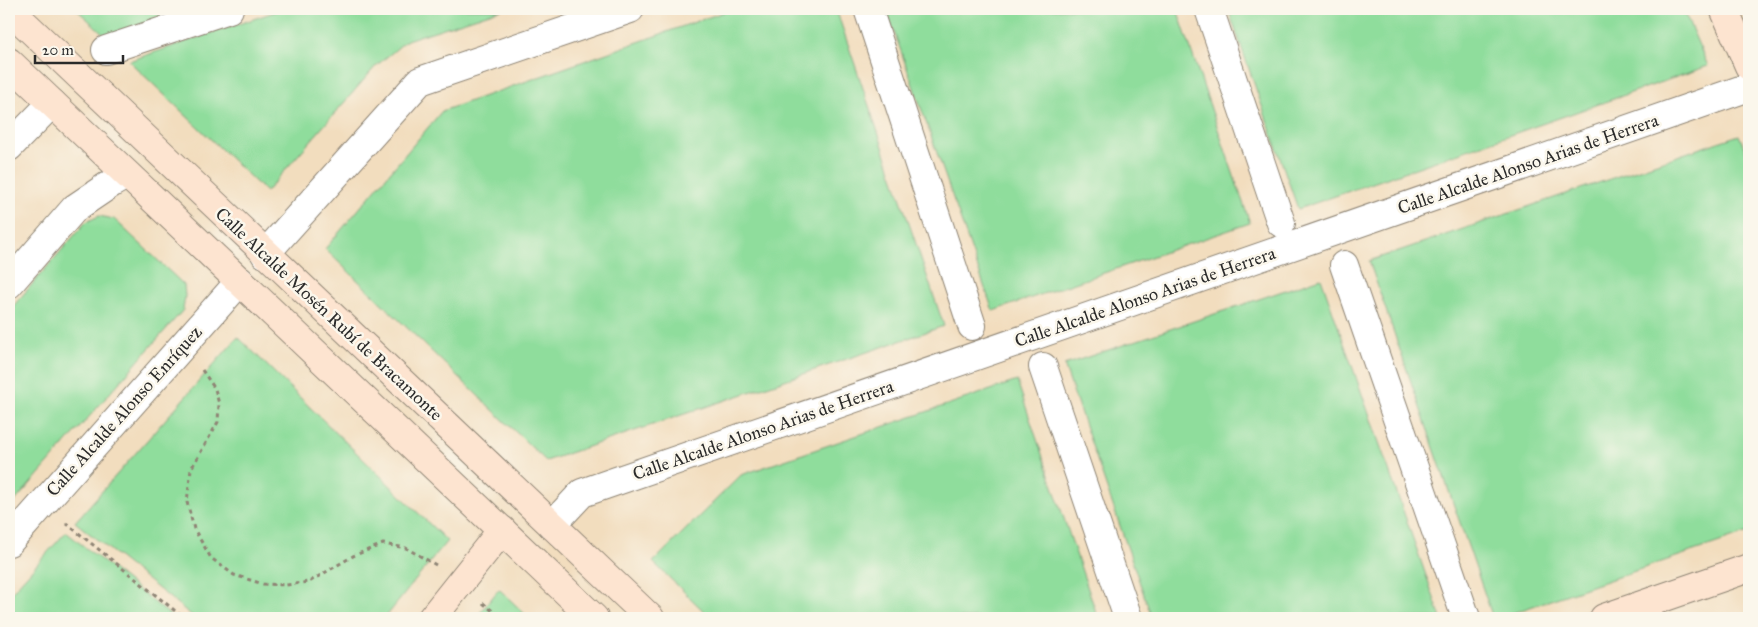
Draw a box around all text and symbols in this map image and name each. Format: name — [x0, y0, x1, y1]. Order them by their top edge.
scale bar — [35, 32, 122, 64]
text: 20 m — [42, 41, 74, 59]
street label: Calle Alcalde Alonso Arias de Herrera — [1395, 109, 1662, 219]
street label: Calle Alcalde Mosén Rubí de Bracamonte — [211, 203, 447, 425]
street label: Calle Alcalde Alonso Arias de Herrera — [1012, 242, 1279, 352]
street label: Calle Alcalde Alonso Enríquez — [42, 321, 207, 502]
street label: Calle Alcalde Alonso Arias de Herrera — [630, 375, 897, 485]

